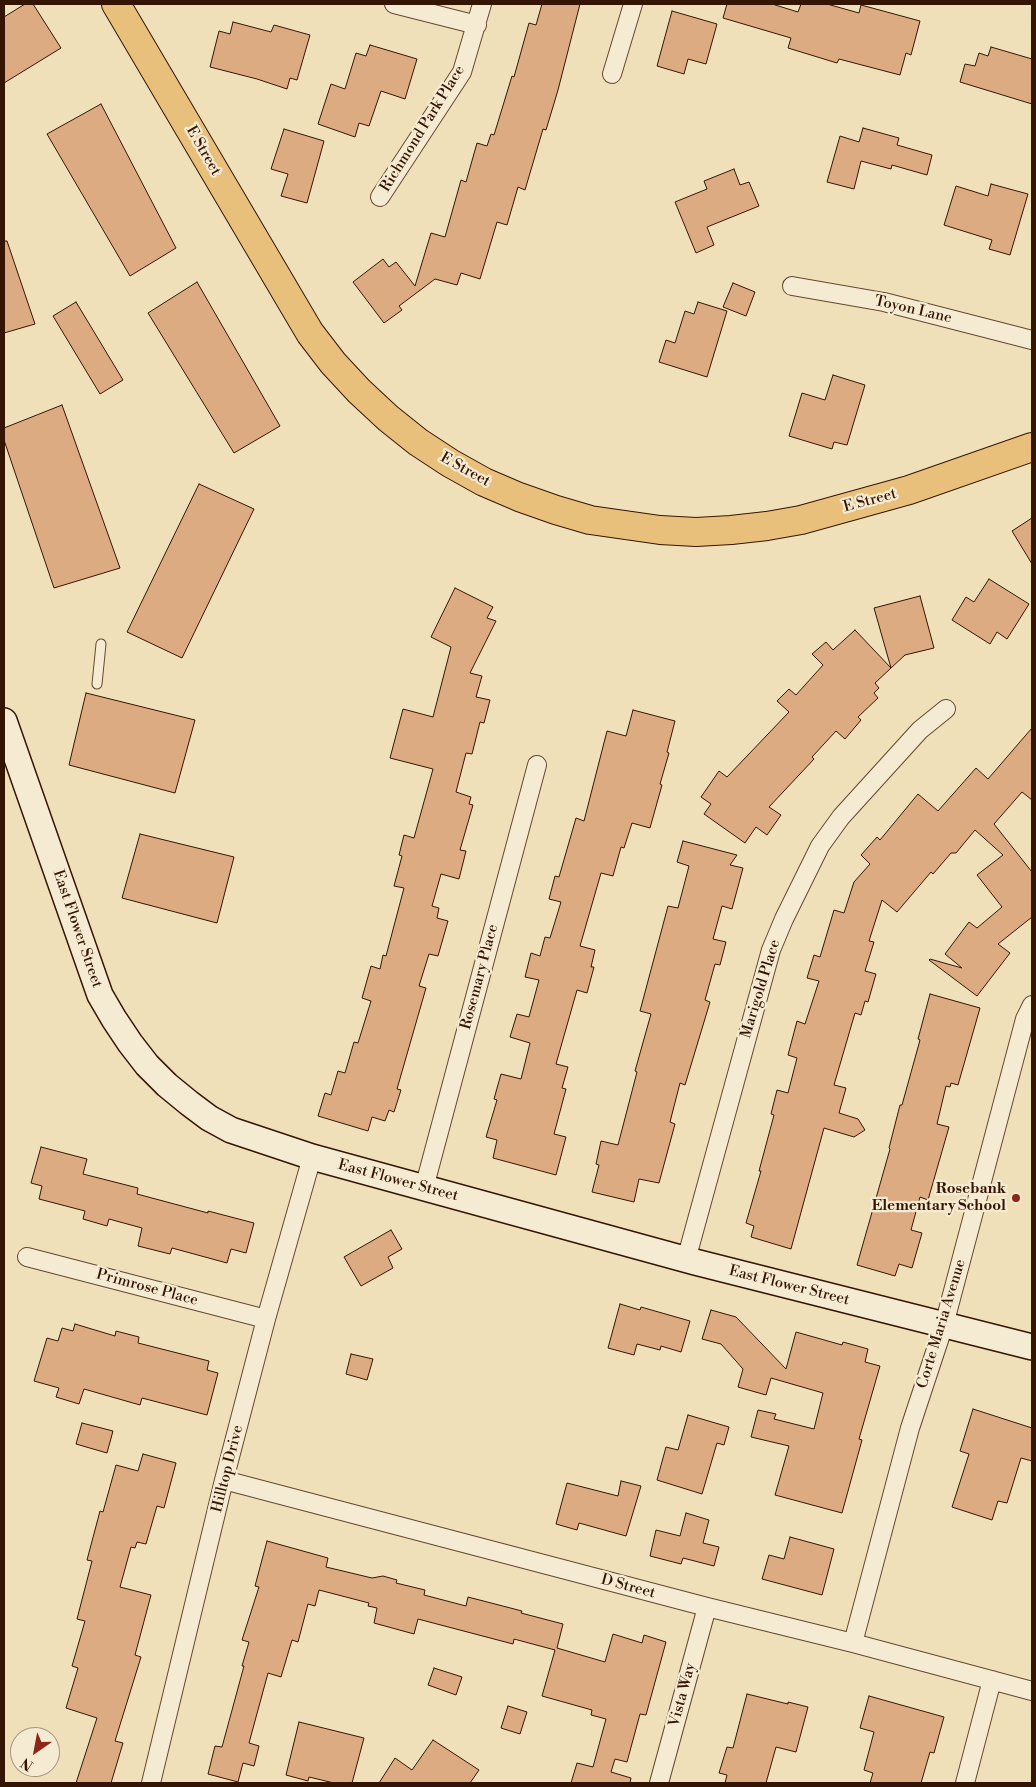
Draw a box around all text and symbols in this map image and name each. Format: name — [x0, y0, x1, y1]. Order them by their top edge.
street label: Richmond Park Place — [377, 63, 469, 195]
street label: E Street — [182, 123, 224, 179]
street label: Toyon Lane — [873, 292, 953, 328]
street label: E Street — [437, 449, 493, 491]
street label: E Street — [841, 485, 899, 517]
street label: East Flower Street — [48, 868, 106, 990]
street label: Rosemary Place — [457, 922, 503, 1032]
street label: Marigold Place — [737, 937, 785, 1041]
street label: East Flower Street — [336, 1156, 460, 1206]
place label: Rosebank Elementary School — [872, 1180, 1006, 1215]
marker: Rosebank Elementary School — [1010, 1192, 1022, 1204]
street label: Corte Maria Avenue — [914, 1257, 970, 1391]
street label: East Flower Street — [727, 1262, 851, 1310]
street label: Primrose Place — [94, 1266, 200, 1310]
street label: Hilltop Drive — [208, 1423, 248, 1515]
street label: D Street — [599, 1571, 657, 1603]
street label: Vista Way — [666, 1661, 700, 1729]
north arrow — [10, 1727, 60, 1777]
text: N — [18, 1753, 37, 1774]

